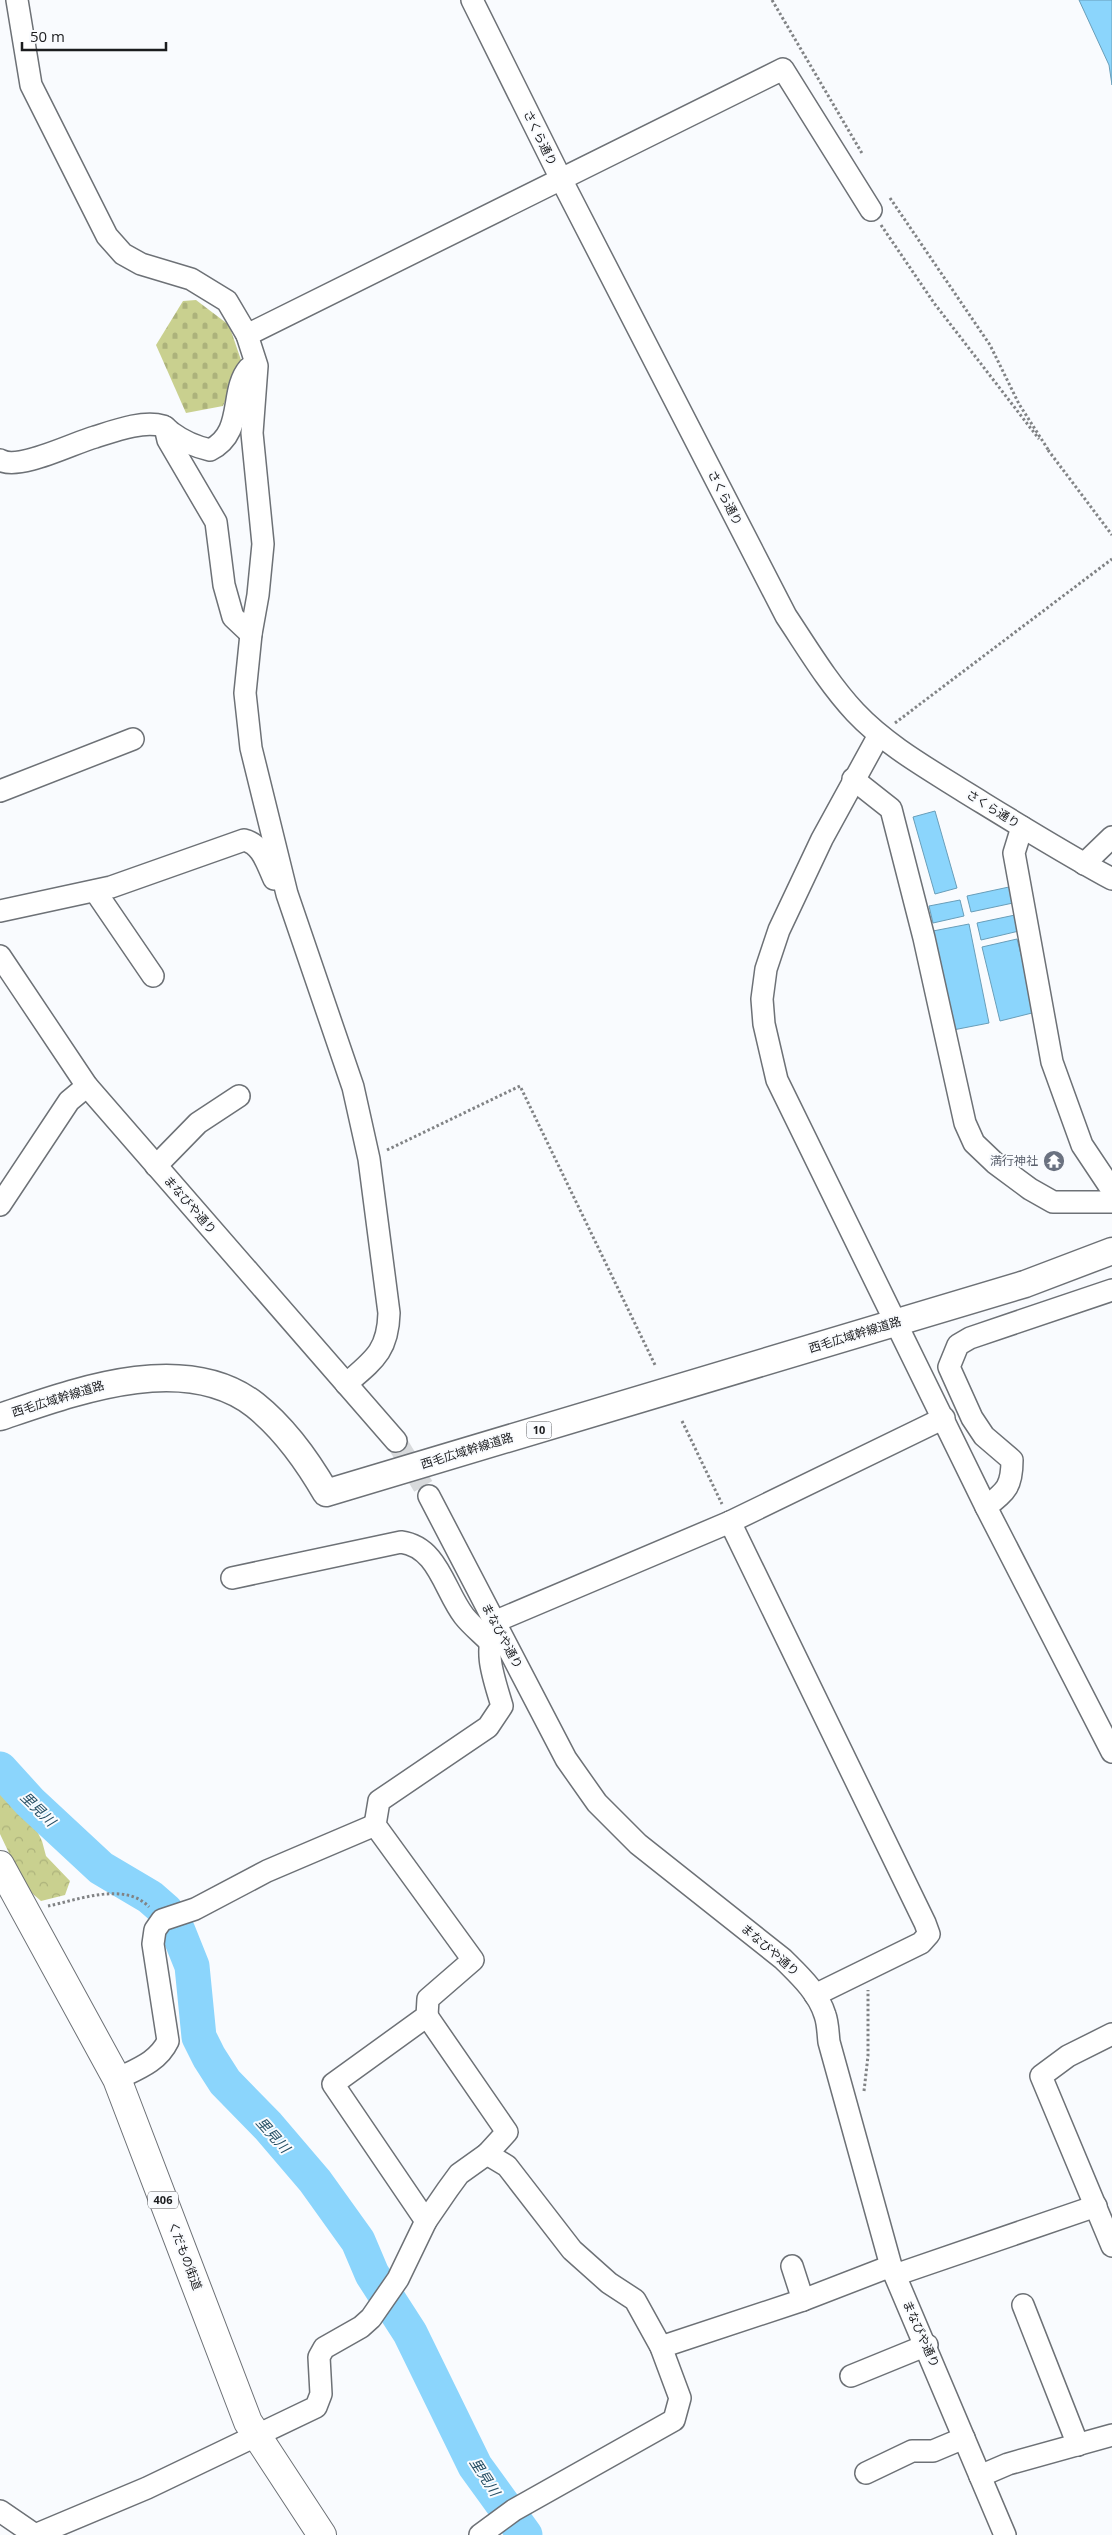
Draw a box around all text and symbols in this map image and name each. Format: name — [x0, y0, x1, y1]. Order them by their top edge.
scale bar — [22, 20, 166, 52]
text: 50 m — [30, 26, 65, 46]
street label: さくら通り — [520, 107, 561, 168]
street label: さくら通り — [704, 467, 747, 528]
street label: さくら通り — [963, 785, 1023, 832]
temple icon: 満行神社 — [1042, 1149, 1066, 1173]
place label: 満行神社 — [990, 1152, 1038, 1169]
street label: まなびや通り — [160, 1172, 220, 1237]
street label: 西毛広域幹線道路 — [806, 1312, 903, 1357]
street label: 西毛広域幹線道路 — [9, 1376, 106, 1421]
road number: 10 — [526, 1422, 552, 1438]
street label: 西毛広域幹線道路 — [418, 1428, 515, 1473]
street label: まなびや通り — [478, 1600, 527, 1672]
water label: 里見川 — [17, 1787, 61, 1831]
street label: まなびや通り — [738, 1920, 803, 1980]
water label: 里見川 — [252, 2113, 296, 2158]
road number: 406 — [148, 2192, 178, 2208]
street label: くだもの街道 — [165, 2219, 206, 2292]
street label: まなびや通り — [899, 2297, 944, 2370]
water label: 里見川 — [466, 2454, 506, 2501]

